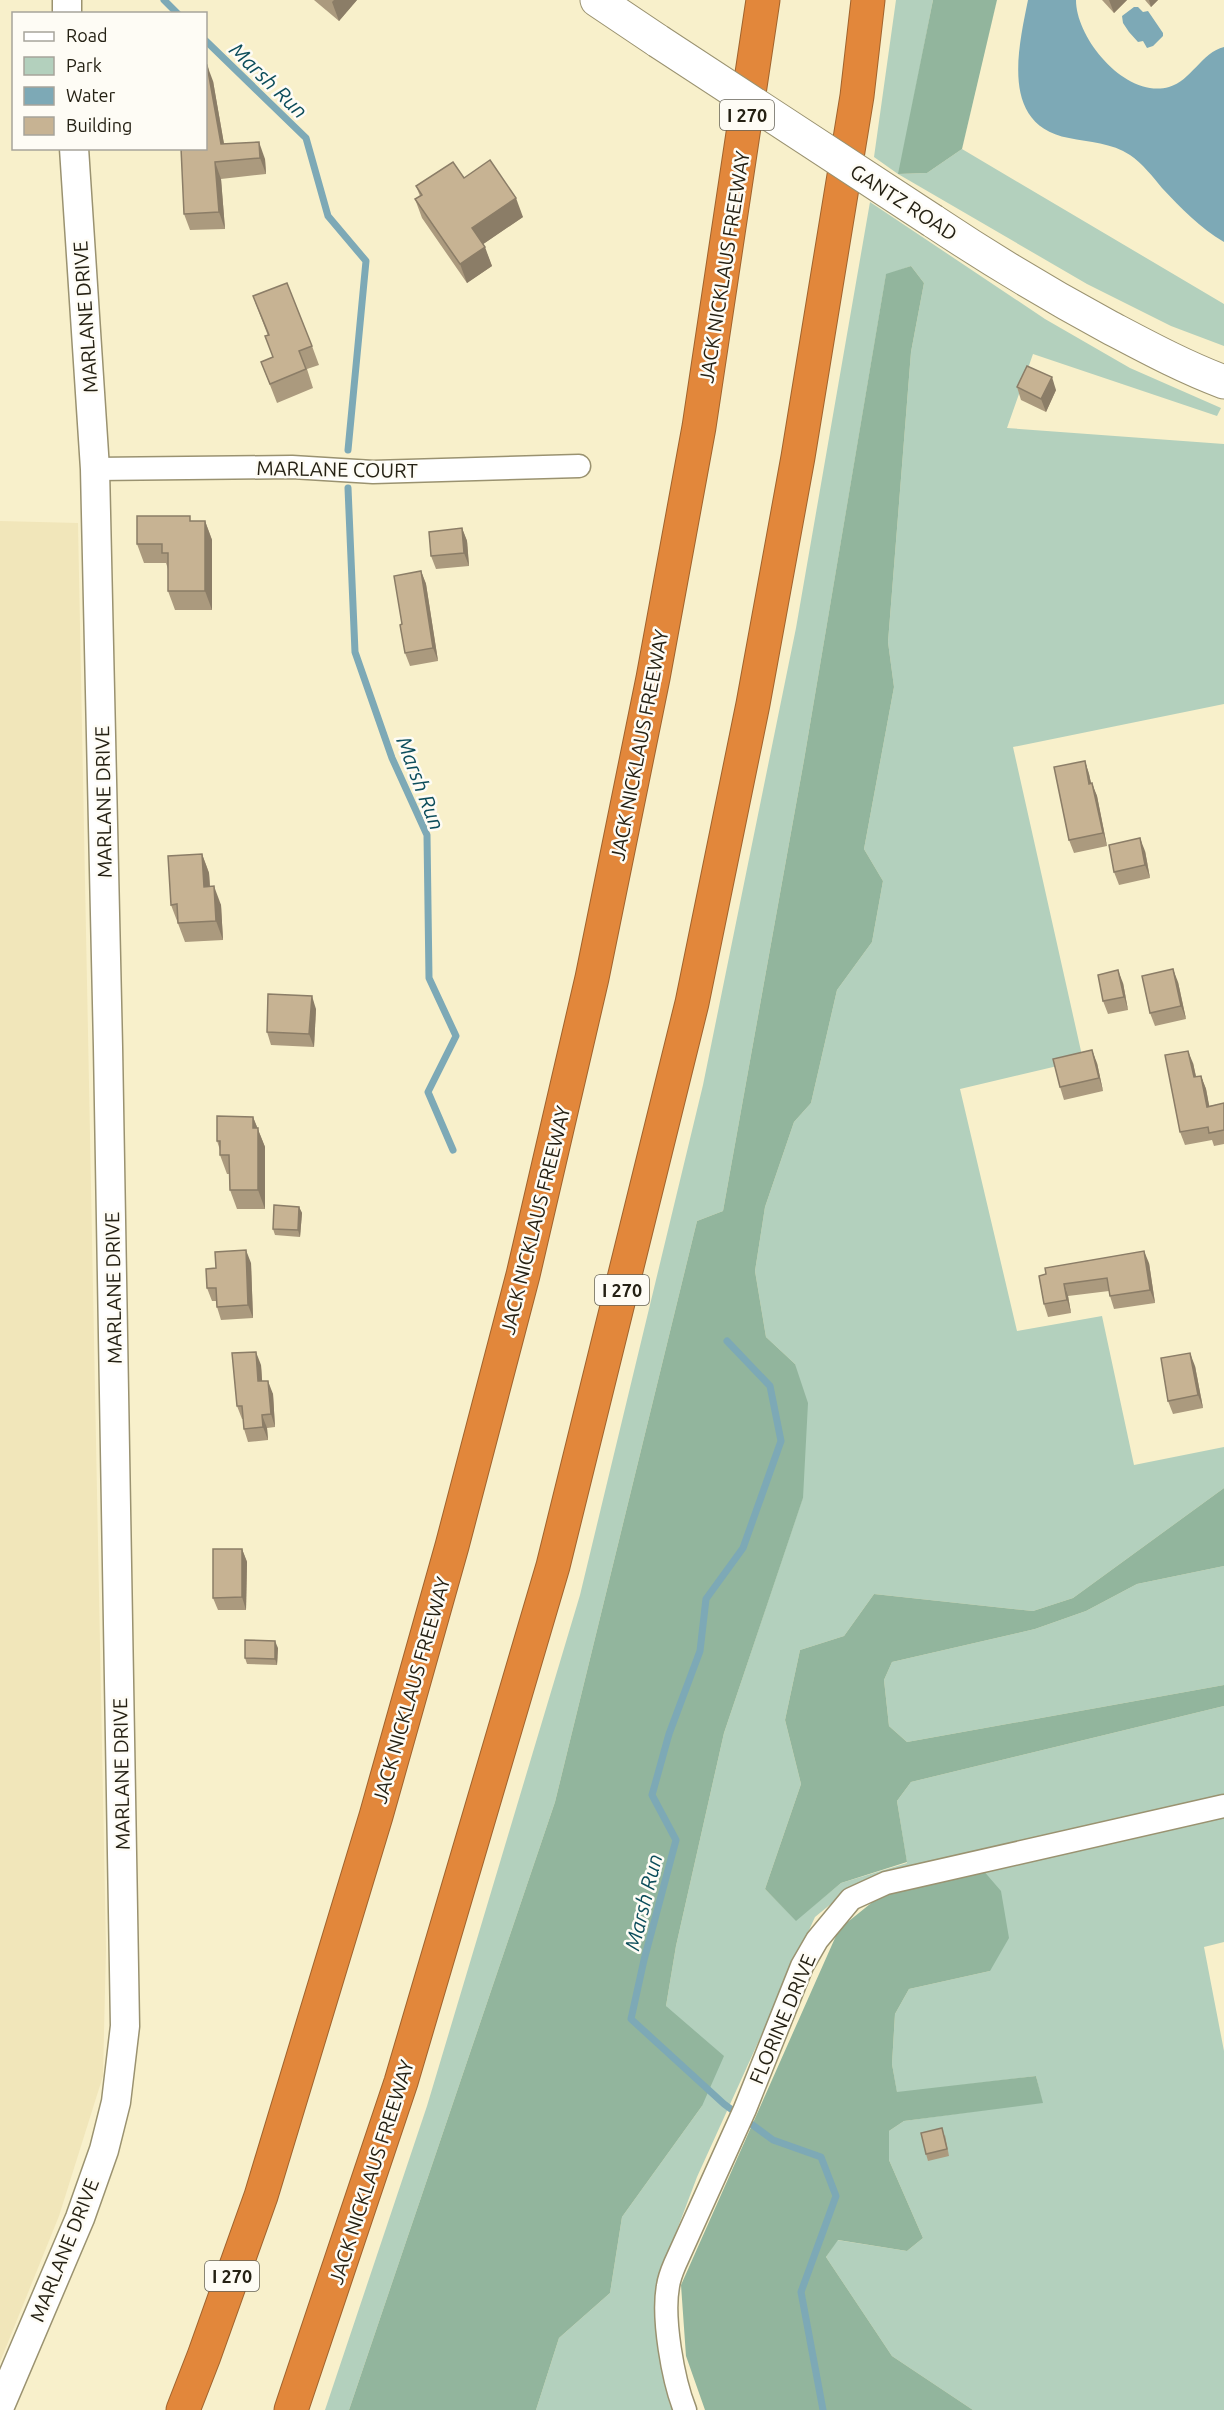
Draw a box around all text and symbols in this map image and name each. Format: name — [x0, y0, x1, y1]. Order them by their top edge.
legend — [12, 12, 207, 150]
text: Road — [66, 25, 108, 45]
water label: Marsh Run — [225, 37, 313, 123]
text: Park — [66, 55, 102, 75]
text: Water — [66, 85, 116, 105]
road number: I 270 — [720, 100, 774, 130]
text: Building — [66, 115, 132, 135]
street label: JACK NICKLAUS FREEWAY — [694, 149, 754, 385]
street label: GANTZ ROAD — [846, 159, 962, 245]
street label: MARLANE DRIVE — [68, 240, 102, 394]
street label: MARLANE COURT — [256, 456, 418, 482]
street label: JACK NICKLAUS FREEWAY — [605, 627, 673, 862]
street label: MARLANE DRIVE — [90, 726, 116, 878]
water label: Marsh Run — [392, 733, 450, 833]
street label: JACK NICKLAUS FREEWAY — [495, 1103, 575, 1337]
street label: MARLANE DRIVE — [100, 1212, 126, 1364]
road number: I 270 — [595, 1275, 649, 1305]
street label: JACK NICKLAUS FREEWAY — [368, 1574, 455, 1806]
street label: MARLANE DRIVE — [108, 1698, 134, 1850]
water label: Marsh Run — [619, 1851, 667, 1953]
street label: FLORINE DRIVE — [744, 1951, 820, 2087]
street label: JACK NICKLAUS FREEWAY — [324, 2056, 418, 2287]
street label: MARLANE DRIVE — [25, 2175, 103, 2325]
road number: I 270 — [205, 2261, 259, 2291]

